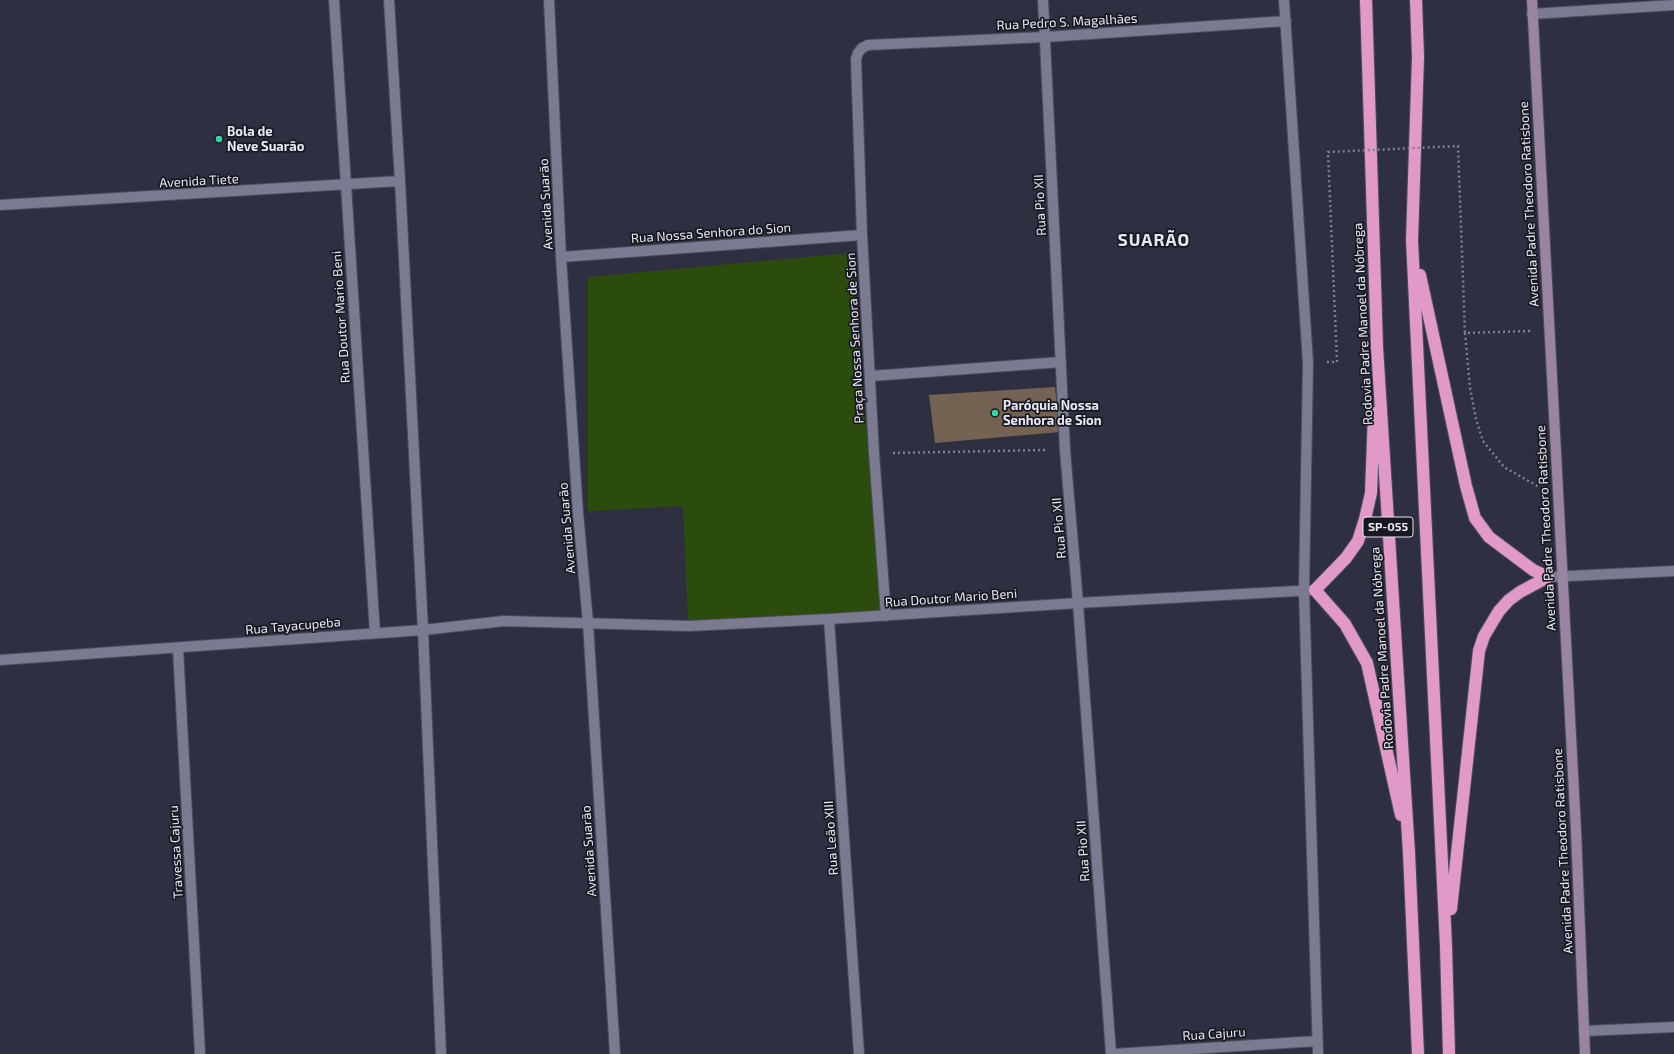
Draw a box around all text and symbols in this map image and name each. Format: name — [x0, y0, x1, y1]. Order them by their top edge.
street label: Rua Pedro S. Magalhães — [996, 11, 1138, 33]
street label: Avenida Padre Theodoro Ratisbone — [1516, 101, 1542, 307]
place label: Bola de Neve Suarão — [227, 124, 304, 155]
marker: Bola de Neve Suarão — [214, 134, 224, 144]
street label: Avenida Suarão — [536, 158, 556, 250]
street label: Avenida Tiete — [159, 171, 239, 191]
street label: Rua Pio XII — [1031, 174, 1049, 236]
street label: Rua Nossa Senhora do Sion — [630, 220, 792, 246]
street label: Rodovia Padre Manoel da Nóbrega — [1350, 223, 1376, 425]
district label: SUARÃO — [1118, 230, 1190, 250]
street label: Rua Doutor Mario Beni — [329, 250, 353, 384]
street label: Praça Nossa Senhora de Sion — [843, 252, 867, 424]
place label: Paróquia Nossa Senhora de Sion — [1003, 398, 1102, 429]
marker: Paróquia Nossa Senhora de Sion — [990, 408, 1000, 418]
street label: Avenida Padre Theodoro Ratisbone — [1533, 425, 1559, 631]
street label: Avenida Suarão — [555, 482, 579, 574]
street label: Rua Pio XII — [1049, 497, 1069, 559]
road number: SP-055 — [1363, 517, 1413, 537]
street label: Rodovia Padre Manoel da Nóbrega — [1367, 547, 1397, 749]
street label: Rua Doutor Mario Beni — [884, 586, 1018, 610]
street label: Rua Tayacupeba — [245, 614, 341, 638]
street label: Avenida Padre Theodoro Ratisbone — [1550, 748, 1576, 954]
street label: Rua Leão XIII — [821, 800, 841, 876]
street label: Travessa Cajuru — [166, 805, 186, 899]
street label: Avenida Suarão — [578, 805, 600, 897]
street label: Rua Pio XII — [1073, 820, 1093, 882]
street label: Rua Cajuru — [1182, 1024, 1246, 1044]

